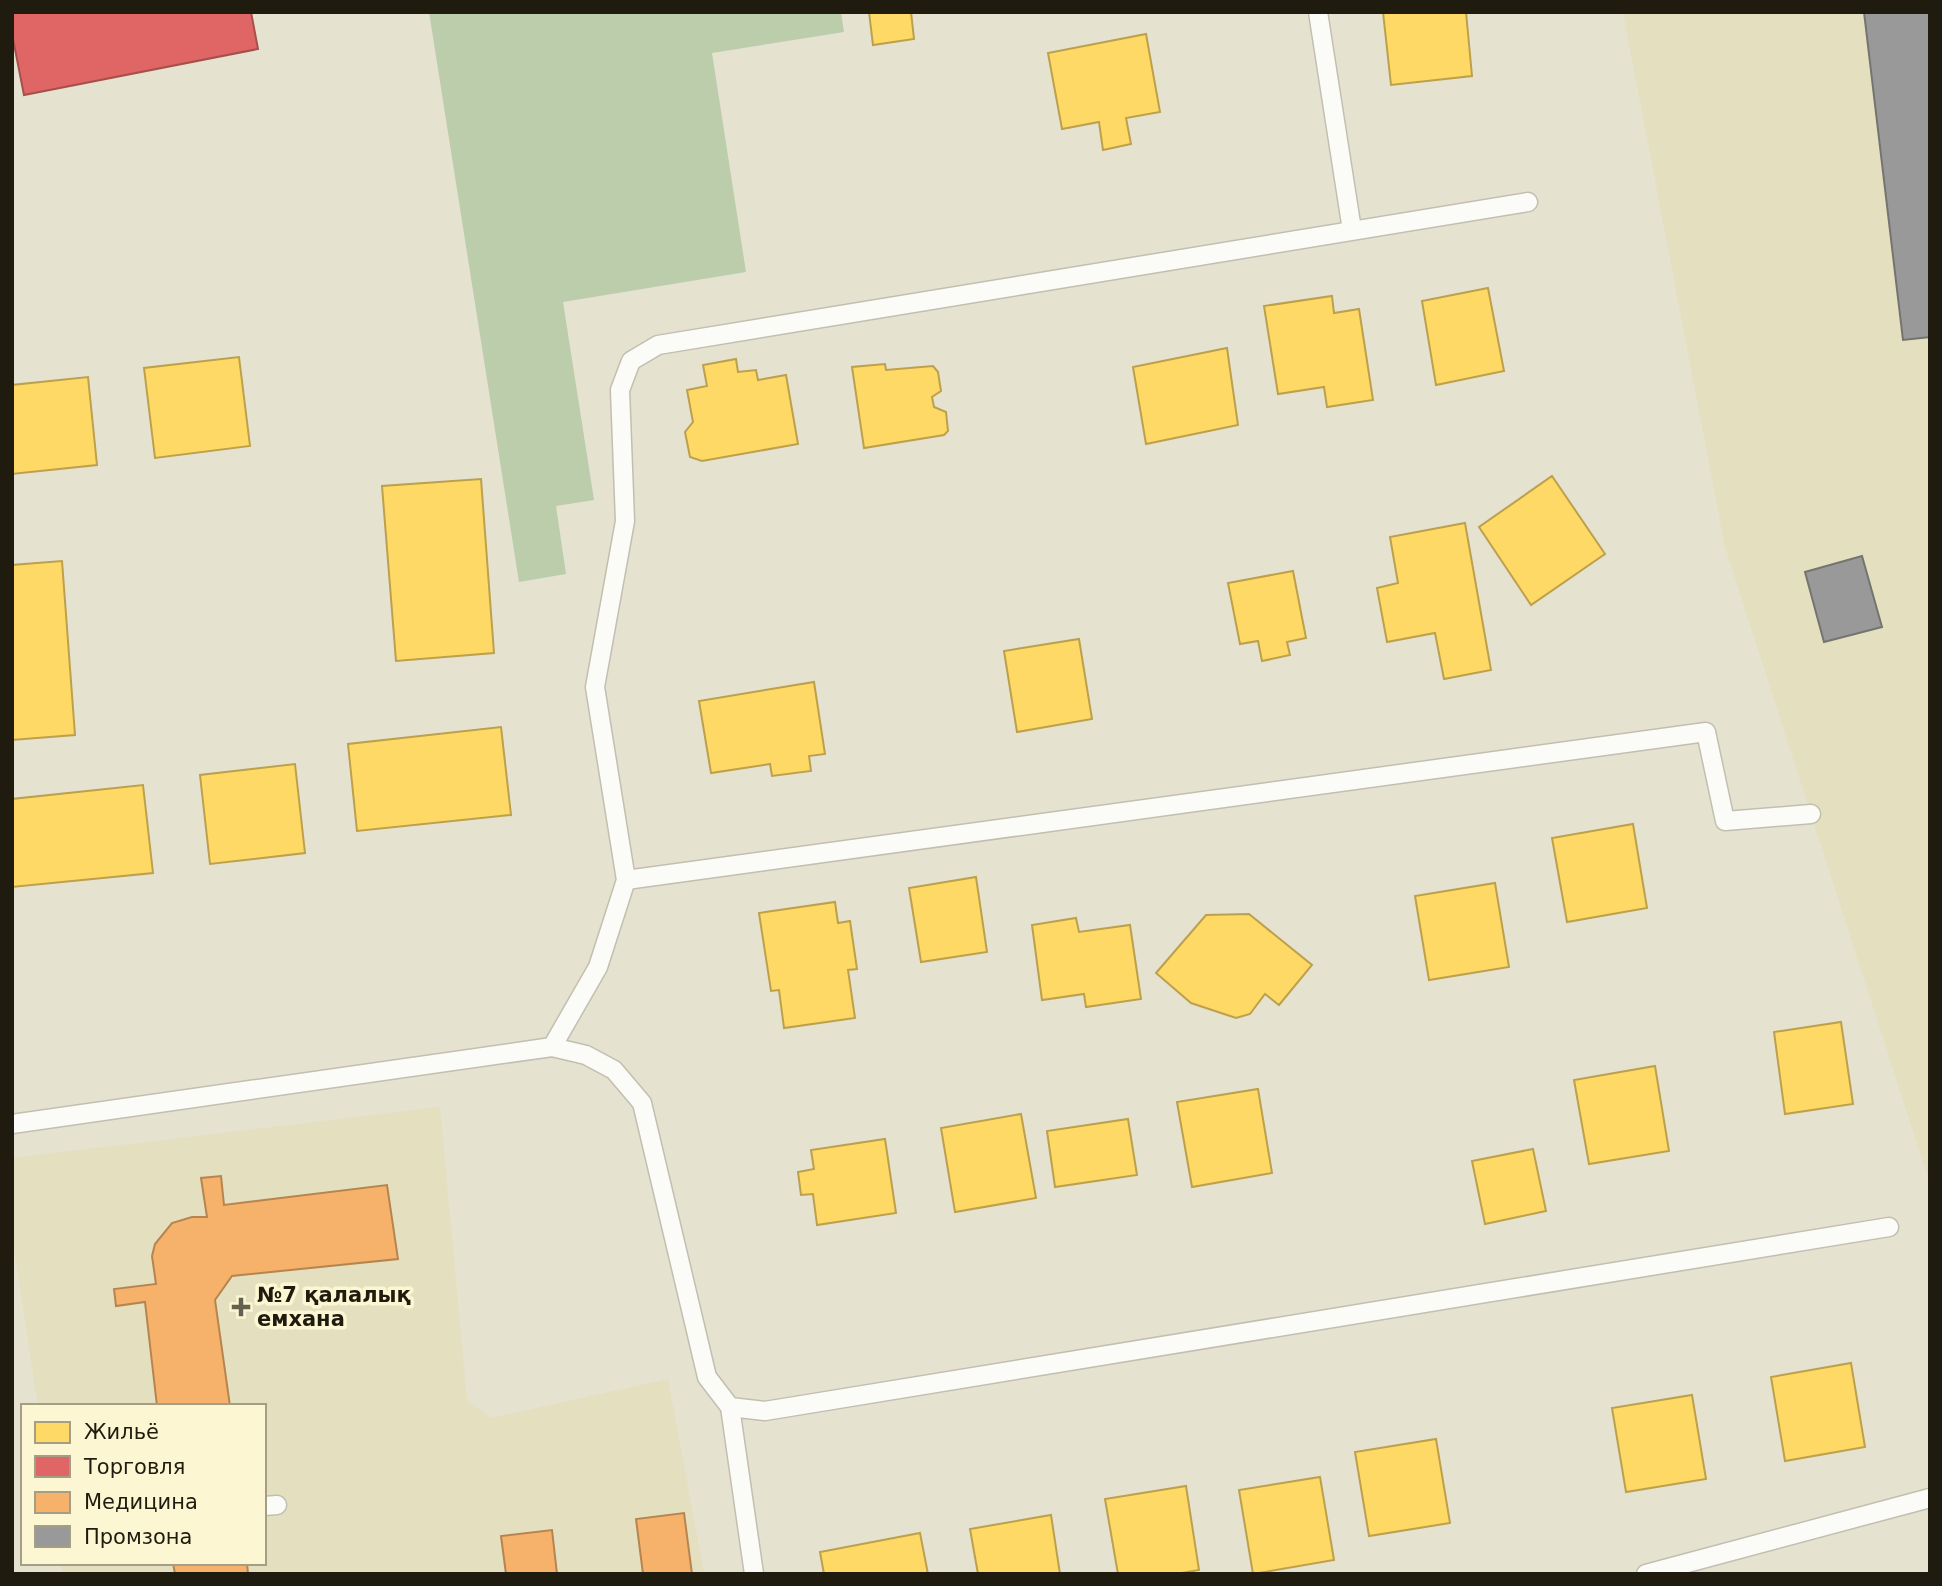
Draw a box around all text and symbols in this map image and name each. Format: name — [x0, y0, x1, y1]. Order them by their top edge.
place label: №7 қалалық емхана — [257, 1283, 411, 1331]
marker: №7 қалалық емхана — [231, 1297, 251, 1317]
legend — [21, 1404, 266, 1565]
text: Жильё — [84, 1420, 159, 1444]
text: Торговля — [83, 1455, 185, 1479]
text: Медицина — [84, 1490, 198, 1514]
text: Промзона — [84, 1525, 192, 1549]

